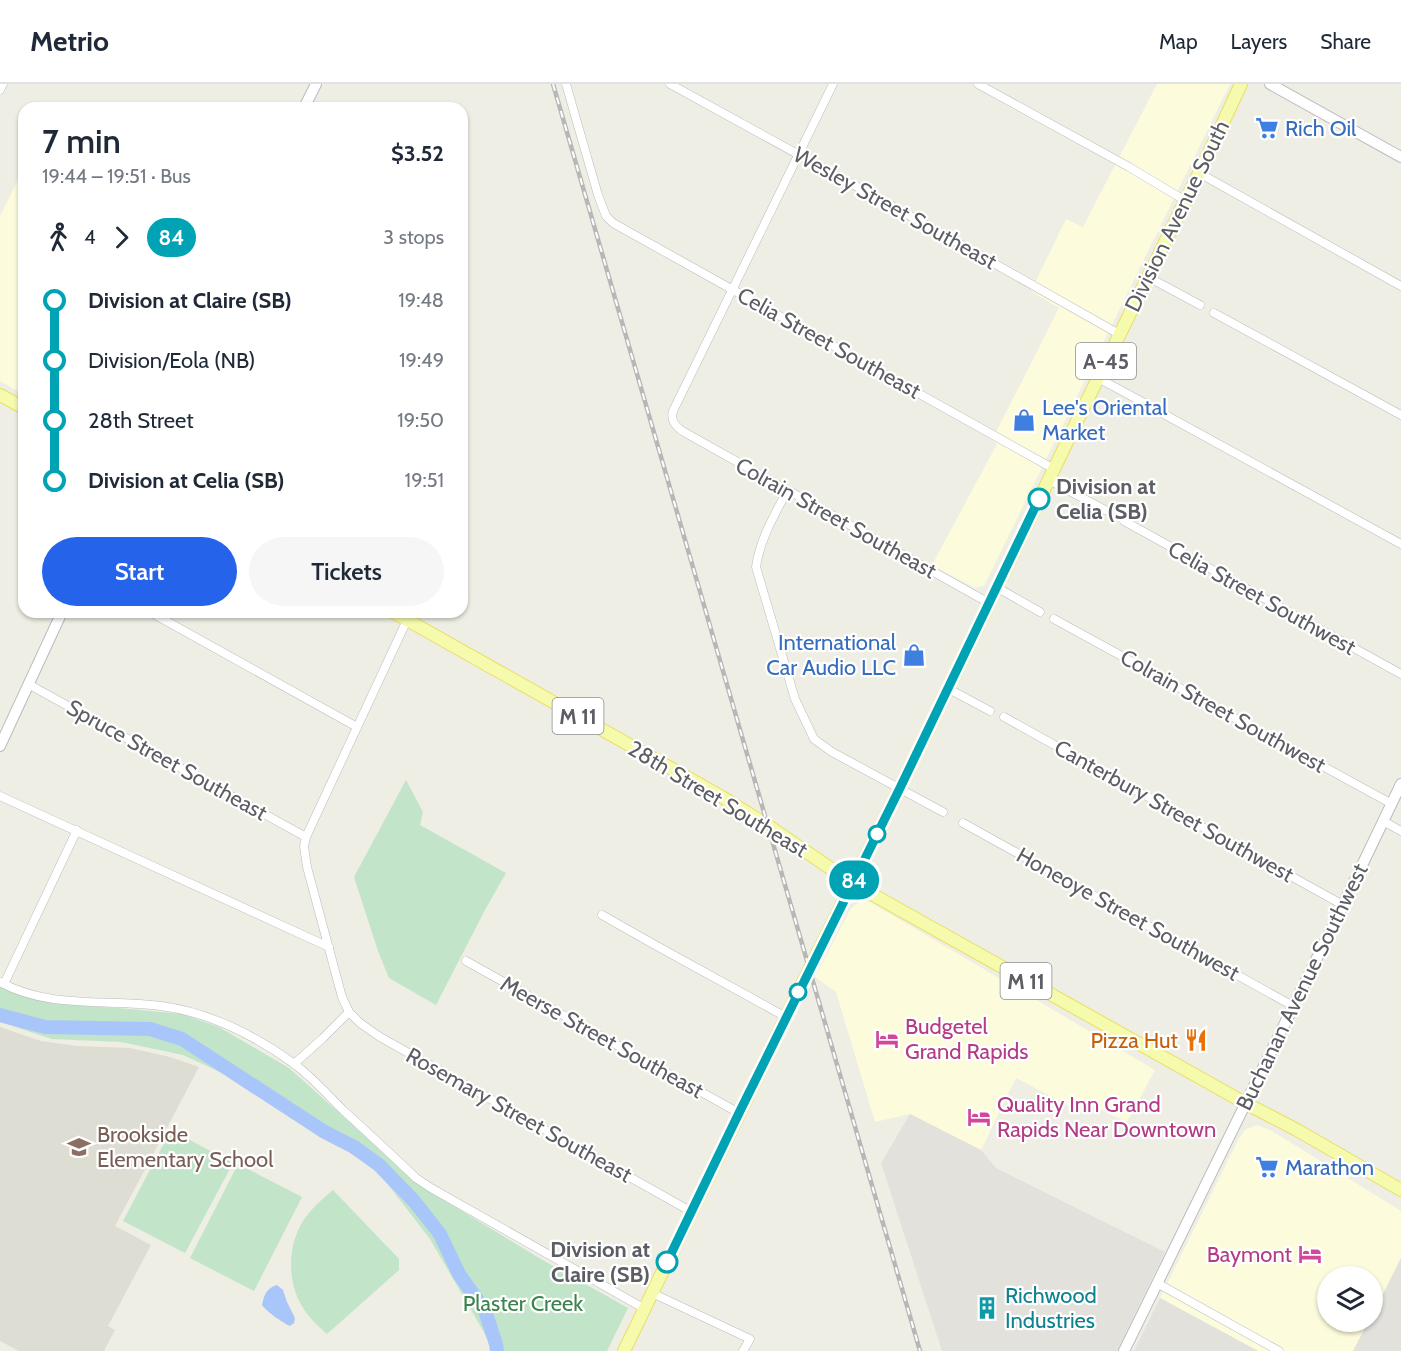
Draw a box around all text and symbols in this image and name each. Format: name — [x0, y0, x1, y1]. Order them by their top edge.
text: Metrio — [30, 24, 109, 58]
text: Map — [1159, 29, 1198, 54]
text: Layers — [1231, 29, 1287, 54]
text: Share — [1320, 29, 1371, 54]
supermarket icon: Rich Oil — [1254, 115, 1280, 141]
place label: Rich Oil — [1285, 115, 1357, 142]
street label: Division Avenue South — [1119, 116, 1235, 316]
text: 7 min — [42, 121, 121, 161]
text: $3.52 — [391, 140, 444, 167]
street label: Wesley Street Southeast — [789, 141, 1002, 275]
text: 19:44 – 19:51 · Bus — [42, 164, 191, 188]
icon: walk — [42, 221, 75, 254]
icon: forward — [105, 221, 138, 254]
text: 4 — [84, 225, 96, 249]
text: 84 — [159, 225, 184, 250]
text: 3 stops — [383, 225, 444, 249]
street label: Celia Street Southeast — [733, 281, 926, 405]
text: Division at Claire (SB) — [88, 287, 292, 314]
text: 19:48 — [398, 288, 444, 312]
road number: A-45 — [1076, 343, 1136, 379]
text: Division/Eola (NB) — [88, 347, 255, 374]
text: 19:49 — [399, 348, 444, 372]
place label: Lee's Oriental Market — [1042, 394, 1168, 446]
text: 28th Street — [88, 407, 194, 434]
shop icon: Lee's Oriental Market — [1011, 407, 1037, 433]
text: 19:50 — [397, 408, 444, 432]
street label: Colrain Street Southeast — [731, 452, 942, 585]
text: Division at Celia (SB) — [88, 467, 284, 494]
text: 19:51 — [405, 468, 444, 492]
place label: Division at Celia (SB) — [1056, 473, 1156, 525]
marker: Division at Celia (SB) — [1028, 488, 1050, 510]
street label: Celia Street Southwest — [1163, 535, 1361, 661]
button: Start — [42, 537, 237, 606]
button: Tickets — [249, 537, 444, 606]
place label: International Car Audio LLC — [766, 629, 897, 681]
shop icon: International Car Audio LLC — [901, 642, 927, 668]
street label: Colrain Street Southwest — [1116, 643, 1331, 779]
street label: Spruce Street Southeast — [62, 694, 273, 827]
road number: M 11 — [552, 698, 604, 734]
street label: Canterbury Street Southwest — [1050, 734, 1299, 888]
street label: 28th Street Southeast — [623, 735, 813, 864]
unlabelled marker — [868, 825, 886, 843]
street label: Honeoye Street Southwest — [1012, 841, 1245, 987]
street label: Buchanan Avenue Southwest — [1230, 859, 1374, 1115]
line badge: 84 — [827, 860, 881, 900]
text: 84 — [841, 868, 867, 893]
road number: M 11 — [1000, 963, 1052, 999]
street label: Meerse Street Southeast — [496, 970, 709, 1104]
unlabelled marker — [789, 983, 807, 1001]
place label: Budgetel Grand Rapids — [905, 1013, 1028, 1065]
hotel icon: Budgetel Grand Rapids — [874, 1026, 900, 1052]
place label: Pizza Hut — [1090, 1027, 1179, 1054]
restaurant icon: Pizza Hut — [1183, 1027, 1209, 1053]
street label: Rosemary Street Southeast — [401, 1042, 637, 1189]
place label: Quality Inn Grand Rapids Near Downtown — [997, 1091, 1216, 1143]
hotel icon: Quality Inn Grand Rapids Near Downtown — [966, 1104, 992, 1130]
place label: Brookside Elementary School — [97, 1121, 274, 1173]
school or university icon: Brookside Elementary School — [66, 1134, 92, 1160]
supermarket icon: Marathon — [1254, 1154, 1280, 1180]
place label: Marathon — [1285, 1154, 1374, 1181]
place label: Division at Claire (SB) — [550, 1236, 650, 1288]
place label: Baymont — [1207, 1241, 1293, 1268]
hotel icon: Baymont — [1297, 1241, 1323, 1267]
marker: Division at Claire (SB) — [656, 1251, 678, 1273]
map controls — [1317, 1266, 1383, 1332]
button: layers — [1317, 1266, 1383, 1332]
place label: Richwood Industries — [1005, 1282, 1097, 1334]
park label: Plaster Creek — [463, 1290, 583, 1317]
building icon: Richwood Industries — [974, 1295, 1000, 1321]

